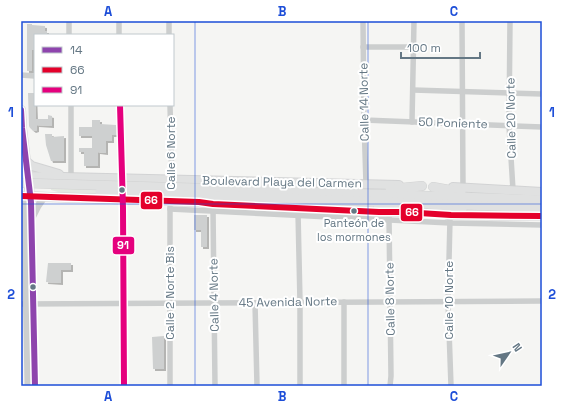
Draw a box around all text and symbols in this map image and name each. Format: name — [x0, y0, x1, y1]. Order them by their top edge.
text: A — [104, 3, 113, 20]
text: B — [278, 3, 287, 20]
text: C — [450, 3, 458, 20]
legend — [34, 34, 174, 106]
scale bar — [401, 34, 480, 60]
text: 100 m — [407, 40, 441, 56]
text: 14 — [70, 42, 83, 58]
text: 66 — [70, 62, 85, 78]
street label: Calle 14 Norte — [355, 63, 373, 141]
street label: Calle 20 Norte — [502, 77, 520, 159]
text: 91 — [70, 82, 82, 98]
text: 1 — [8, 104, 14, 121]
text: 1 — [549, 104, 555, 121]
street label: 50 Poniente — [418, 114, 488, 132]
street label: Calle 6 Norte — [163, 116, 179, 190]
street label: Boulevard Playa del Carmen — [202, 173, 362, 191]
unlabelled marker — [117, 185, 127, 195]
line badge: 66 — [140, 191, 163, 210]
text: 66 — [144, 193, 158, 207]
line badge: 66 — [400, 203, 423, 222]
text: 66 — [405, 205, 419, 219]
marker: Panteón de los mormones — [349, 206, 359, 216]
place label: Panteón de los mormones — [317, 216, 391, 244]
line badge: 91 — [112, 236, 135, 255]
text: 91 — [117, 238, 129, 252]
street label: Calle 2 Norte Bis — [162, 246, 178, 340]
street label: Calle 4 Norte — [205, 258, 223, 332]
street label: Calle 10 Norte — [441, 261, 457, 339]
street label: Calle 8 Norte — [381, 262, 399, 336]
unlabelled marker — [28, 282, 38, 292]
text: 2 — [7, 286, 15, 303]
text: 2 — [548, 286, 556, 303]
street label: 45 Avenida Norte — [239, 293, 337, 311]
north arrow — [489, 333, 529, 373]
text: N — [509, 340, 525, 354]
text: A — [104, 388, 113, 405]
text: B — [278, 388, 287, 405]
text: C — [450, 388, 458, 405]

